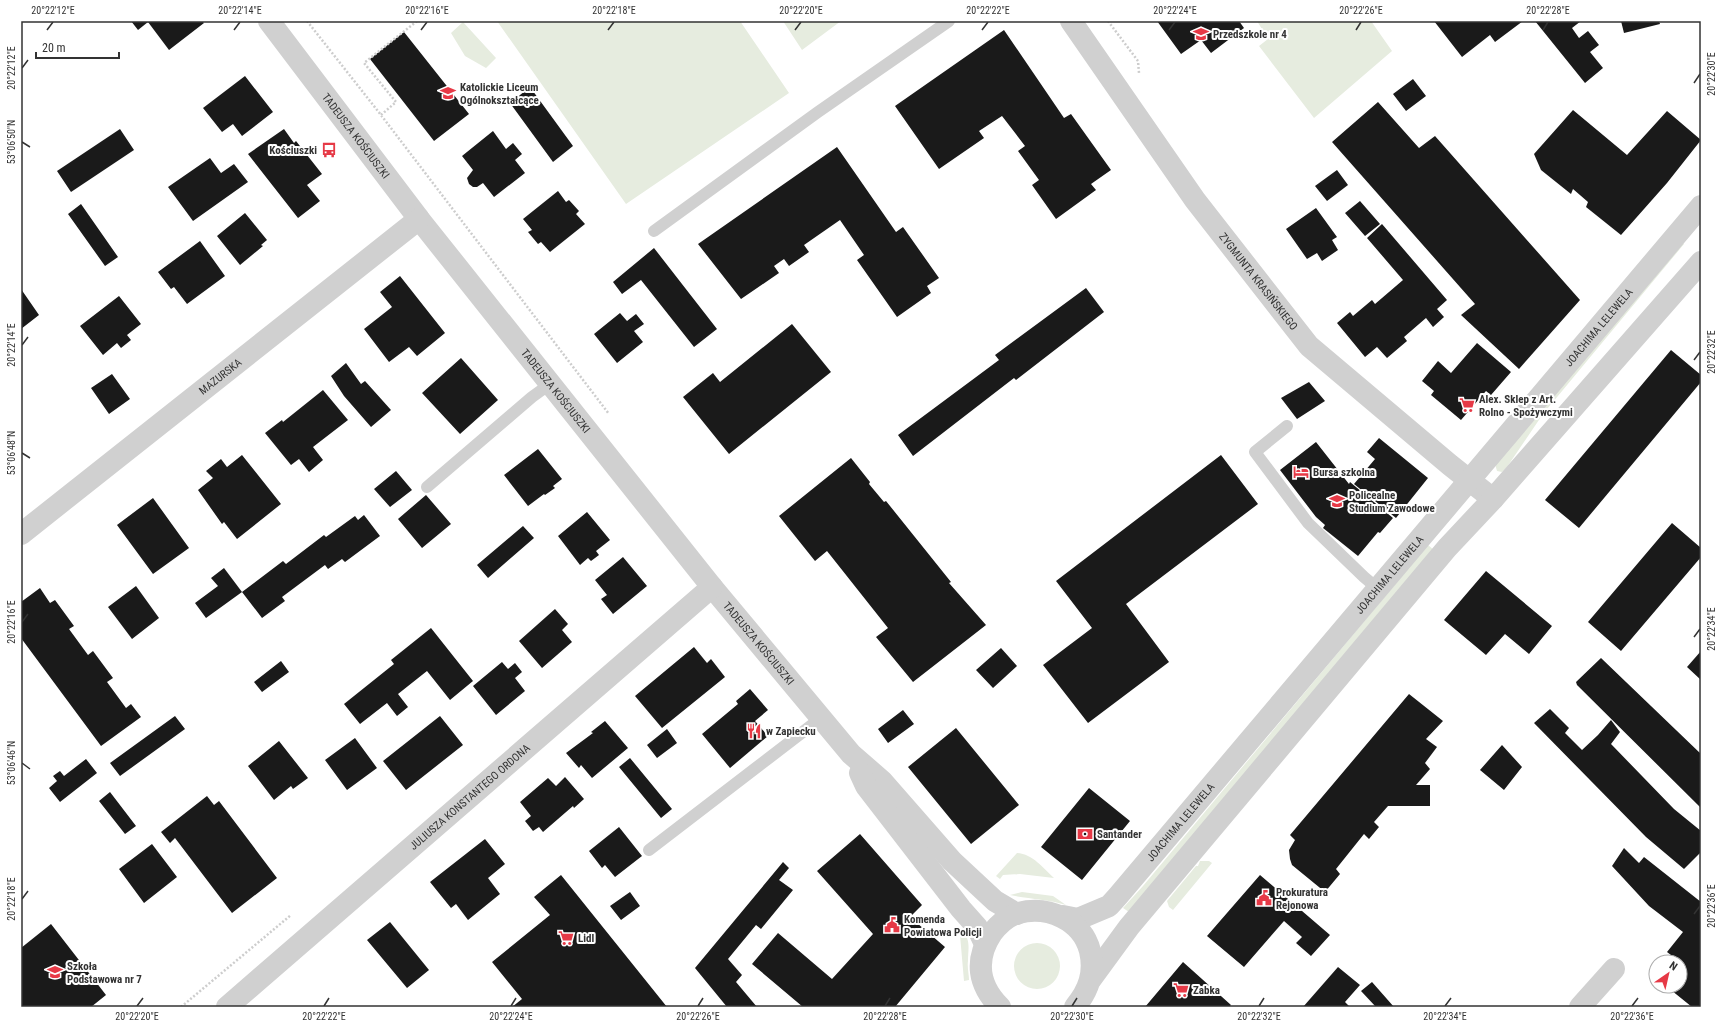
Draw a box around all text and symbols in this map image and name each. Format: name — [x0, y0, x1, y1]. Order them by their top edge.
text: 20°22'12"E — [31, 5, 75, 16]
text: 20°22'14"E — [218, 5, 262, 16]
text: 20°22'16"E — [405, 5, 449, 16]
text: 20°22'18"E — [592, 5, 636, 16]
text: 20°22'20"E — [779, 5, 823, 16]
text: 20°22'22"E — [966, 5, 1010, 16]
text: 20°22'24"E — [1153, 5, 1197, 16]
text: 20°22'26"E — [1339, 5, 1383, 16]
text: 20°22'28"E — [1526, 5, 1570, 16]
school or university icon: Przedszkole nr 4 — [1192, 25, 1210, 43]
place label: Przedszkole nr 4 — [1213, 28, 1287, 41]
scale bar — [36, 34, 119, 60]
text: 20 m — [42, 41, 66, 55]
text: 20°22'12"E — [6, 46, 17, 90]
text: 20°22'30"E — [1706, 52, 1717, 96]
place label: Katolickie Liceum Ogólnokształcące — [460, 81, 539, 107]
school or university icon: Katolickie Liceum Ogólnokształcące — [439, 84, 457, 102]
street label: TADEUSZA KOŚCIUSZKI — [319, 91, 392, 181]
text: 53°06'50"N — [6, 120, 17, 164]
bus stop icon: Kościuszki — [320, 141, 338, 159]
place label: Kościuszki — [269, 144, 317, 157]
street label: ZYGMUNTA KRASIŃSKIEGO — [1216, 230, 1300, 333]
street label: JOACHIMA LELEWELA — [1562, 285, 1636, 369]
text: 20°22'14"E — [6, 323, 17, 367]
text: 20°22'32"E — [1706, 330, 1717, 374]
street label: TADEUSZA KOŚCIUSZKI — [518, 347, 593, 436]
street label: MAZURSKA — [197, 356, 245, 398]
place label: Alex. Sklep z Art. Rolno - Spożywczymi — [1479, 393, 1573, 419]
supermarket icon: Alex. Sklep z Art. Rolno - Spożywczymi — [1458, 396, 1476, 414]
text: 53°06'48"N — [6, 431, 17, 475]
hotel icon: Bursa szkolna — [1292, 463, 1310, 481]
place label: Bursa szkolna — [1313, 466, 1375, 479]
place label: Policealne Studium Zawodowe — [1349, 489, 1435, 515]
school or university icon: Policealne Studium Zawodowe — [1328, 492, 1346, 510]
street label: JOACHIMA LELEWELA — [1353, 533, 1427, 617]
text: 20°22'16"E — [6, 600, 17, 644]
street label: TADEUSZA KOŚCIUSZKI — [720, 600, 797, 688]
text: 20°22'34"E — [1706, 607, 1717, 651]
restaurant icon: w Zapiecku — [745, 722, 763, 740]
place label: w Zapiecku — [766, 725, 816, 738]
text: 53°06'46"N — [6, 741, 17, 785]
street label: JULIUSZA KONSTANTEGO ORDONA — [407, 741, 533, 853]
street label: JOACHIMA LELEWELA — [1144, 780, 1218, 864]
bank icon: Santander — [1076, 825, 1094, 843]
place label: Santander — [1097, 828, 1142, 841]
text: 20°22'18"E — [6, 877, 17, 921]
text: 20°22'36"E — [1706, 884, 1717, 928]
place label: Prokuratura Rejonowa — [1276, 886, 1328, 912]
public building icon: Prokuratura Rejonowa — [1255, 889, 1273, 907]
place label: Komenda Powiatowa Policji — [904, 913, 982, 939]
public building icon: Komenda Powiatowa Policji — [883, 916, 901, 934]
supermarket icon: Lidl — [557, 929, 575, 947]
place label: Lidl — [578, 932, 594, 945]
north arrow — [1648, 954, 1688, 994]
text: N — [1667, 959, 1680, 974]
place label: Szkoła Podstawowa nr 7 — [67, 960, 142, 986]
school or university icon: Szkoła Podstawowa nr 7 — [46, 963, 64, 981]
supermarket icon: Zabka — [1172, 981, 1190, 999]
place label: Zabka — [1193, 984, 1220, 997]
text: 20°22'20"E — [115, 1011, 159, 1022]
text: 20°22'22"E — [302, 1011, 346, 1022]
text: 20°22'24"E — [489, 1011, 533, 1022]
text: 20°22'26"E — [676, 1011, 720, 1022]
text: 20°22'28"E — [863, 1011, 907, 1022]
text: 20°22'30"E — [1050, 1011, 1094, 1022]
text: 20°22'32"E — [1237, 1011, 1281, 1022]
text: 20°22'34"E — [1423, 1011, 1467, 1022]
text: 20°22'36"E — [1610, 1011, 1654, 1022]

